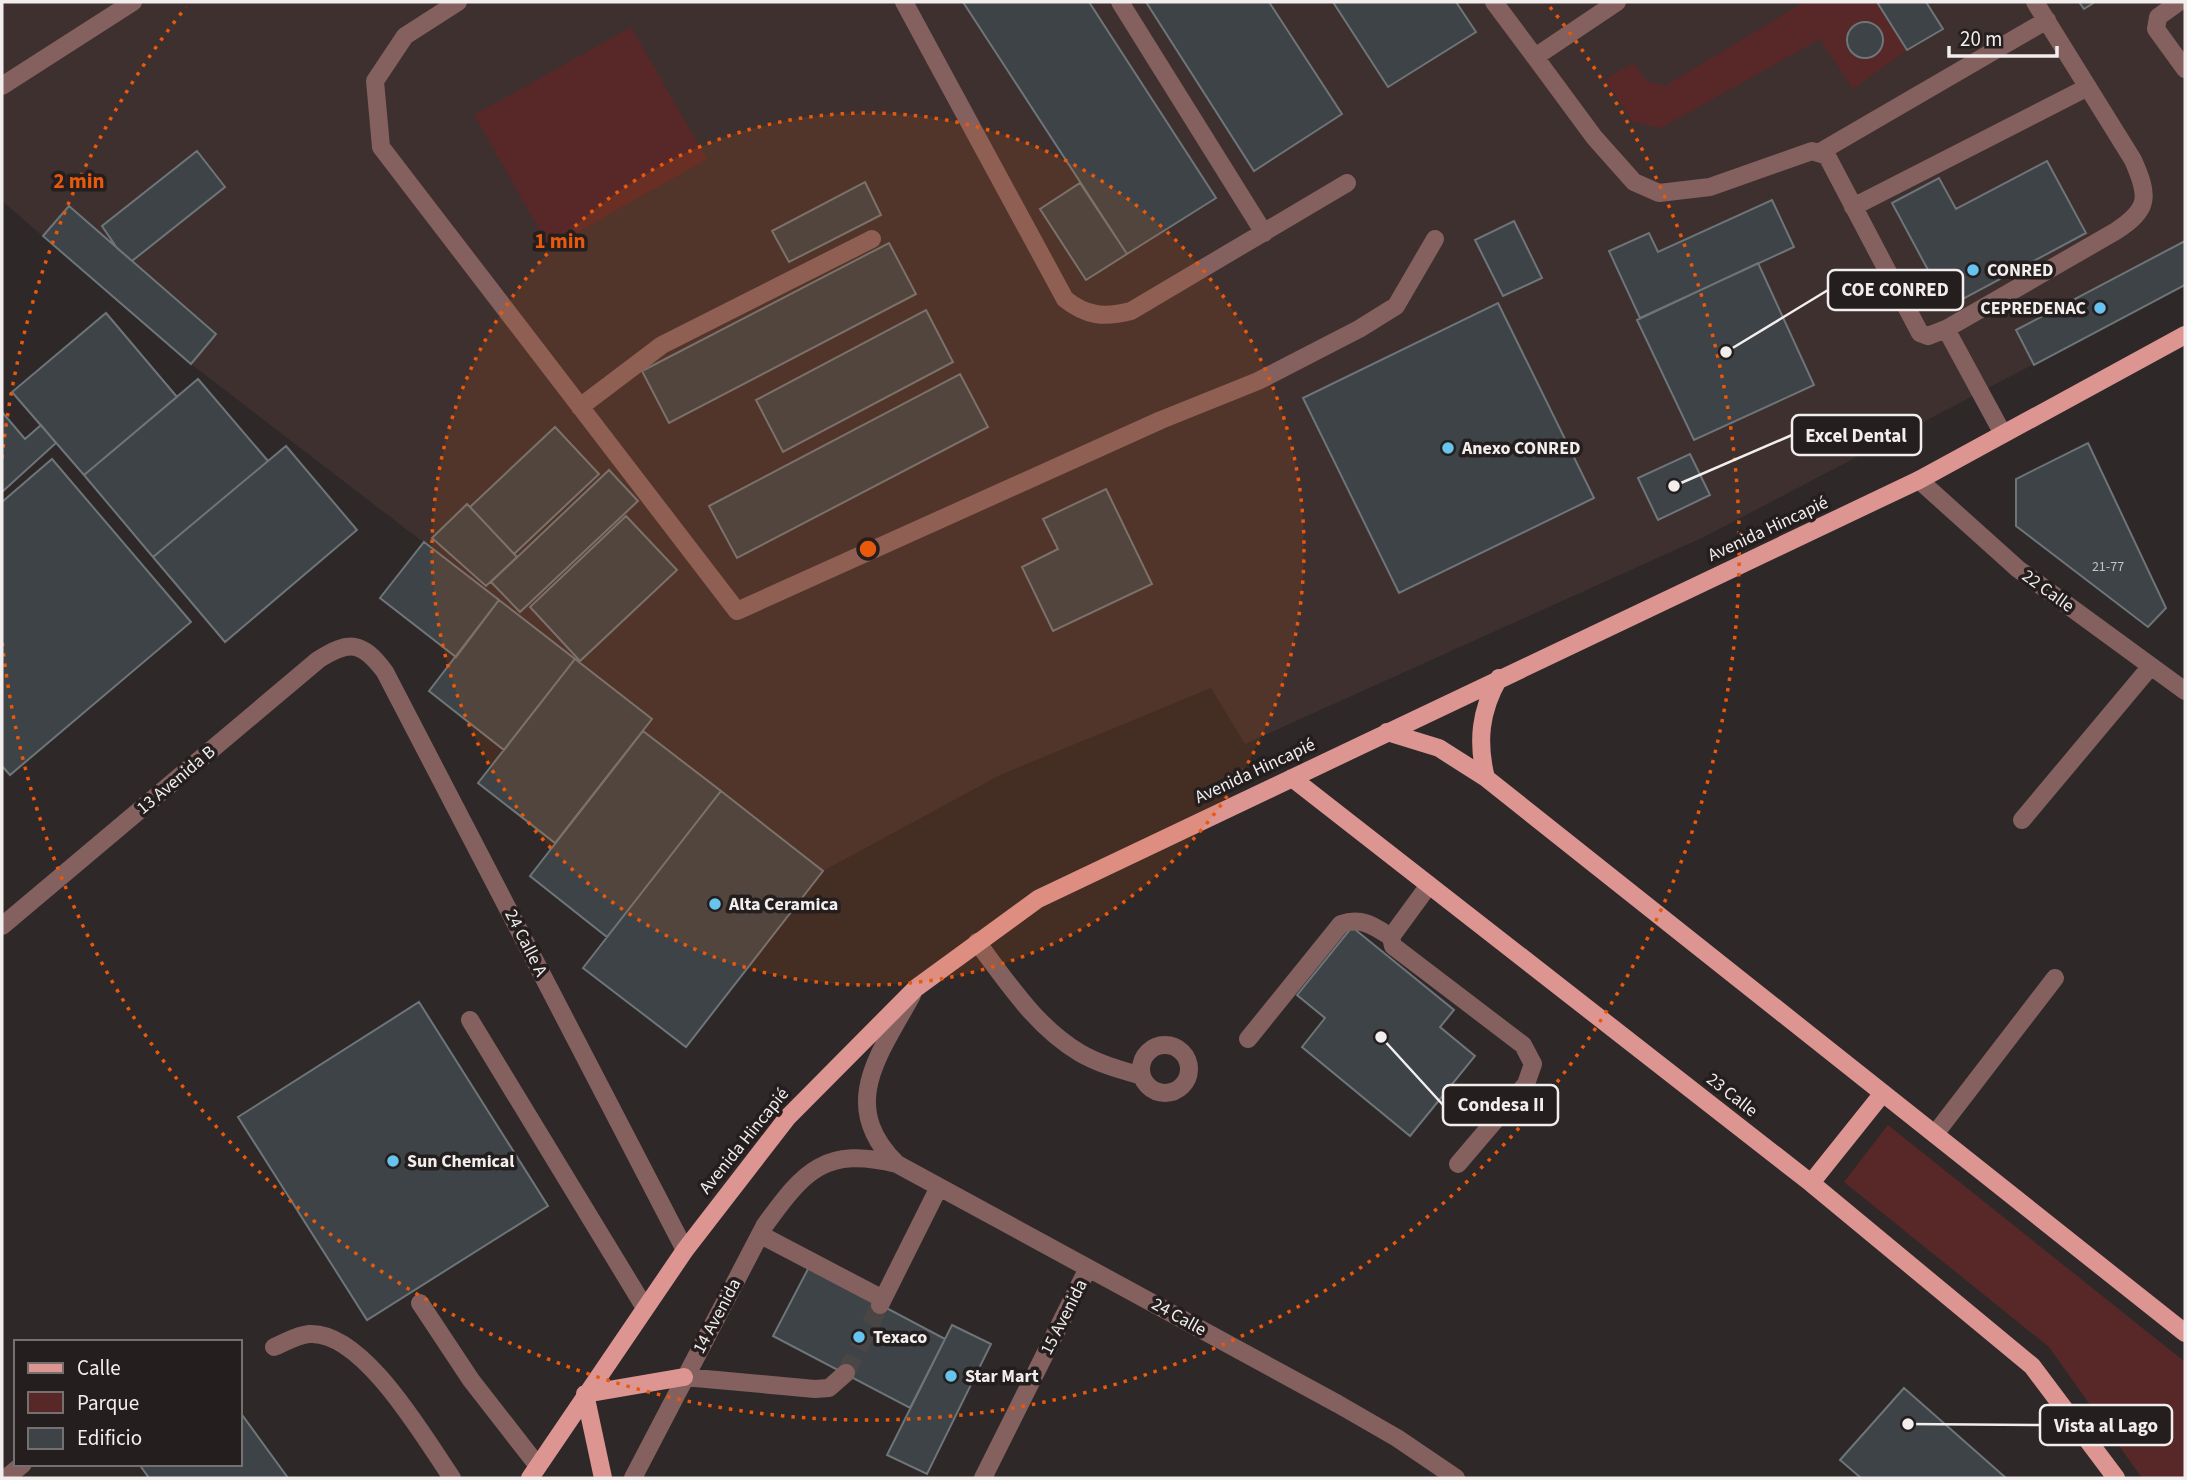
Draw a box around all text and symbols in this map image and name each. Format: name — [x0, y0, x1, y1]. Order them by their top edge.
scale bar — [1949, 14, 2058, 58]
text: 20 m — [1960, 24, 2002, 54]
text: 2 min — [53, 166, 105, 196]
text: 1 min — [534, 226, 586, 256]
place label: CONRED — [1987, 258, 2053, 283]
marker: CONRED — [1965, 262, 1981, 278]
callout: COE CONRED — [1828, 270, 1963, 310]
text: COE CONRED — [1841, 277, 1949, 304]
place label: CEPREDENAC — [1980, 296, 2087, 321]
marker: CEPREDENAC — [2092, 300, 2108, 316]
callout: Excel Dental — [1792, 415, 1921, 455]
text: Excel Dental — [1805, 423, 1907, 450]
place label: Anexo CONRED — [1461, 436, 1580, 461]
marker: Anexo CONRED — [1440, 440, 1456, 456]
street label: Avenida Hincapié — [1704, 490, 1832, 568]
centre of rings — [856, 537, 880, 561]
house number: 21-77 — [2092, 557, 2124, 577]
street label: 22 Calle — [2017, 564, 2079, 618]
street label: Avenida Hincapié — [1191, 732, 1319, 810]
street label: 13 Avenida B — [131, 740, 221, 820]
place label: Alta Ceramica — [728, 892, 838, 917]
marker: Alta Ceramica — [707, 896, 723, 912]
street label: 24 Calle A — [498, 905, 554, 981]
street label: 23 Calle — [1701, 1067, 1763, 1123]
street label: Avenida Hincapié — [693, 1082, 795, 1200]
callout: Condesa II — [1443, 1085, 1558, 1125]
text: Condesa II — [1458, 1092, 1544, 1119]
place label: Sun Chemical — [407, 1149, 514, 1174]
marker: Sun Chemical — [385, 1153, 401, 1169]
street label: 14 Avenida — [687, 1274, 747, 1358]
street label: 15 Avenida — [1034, 1275, 1094, 1359]
street label: 24 Calle — [1147, 1292, 1211, 1342]
place label: Texaco — [873, 1325, 927, 1350]
marker: Texaco — [851, 1329, 867, 1345]
legend — [14, 1340, 242, 1466]
text: Calle — [77, 1353, 121, 1383]
place label: Star Mart — [965, 1364, 1039, 1389]
marker: Star Mart — [943, 1368, 959, 1384]
text: Parque — [77, 1388, 139, 1418]
callout: Vista al Lago — [2040, 1405, 2172, 1445]
text: Vista al Lago — [2053, 1413, 2158, 1440]
text: Edificio — [77, 1423, 142, 1453]

